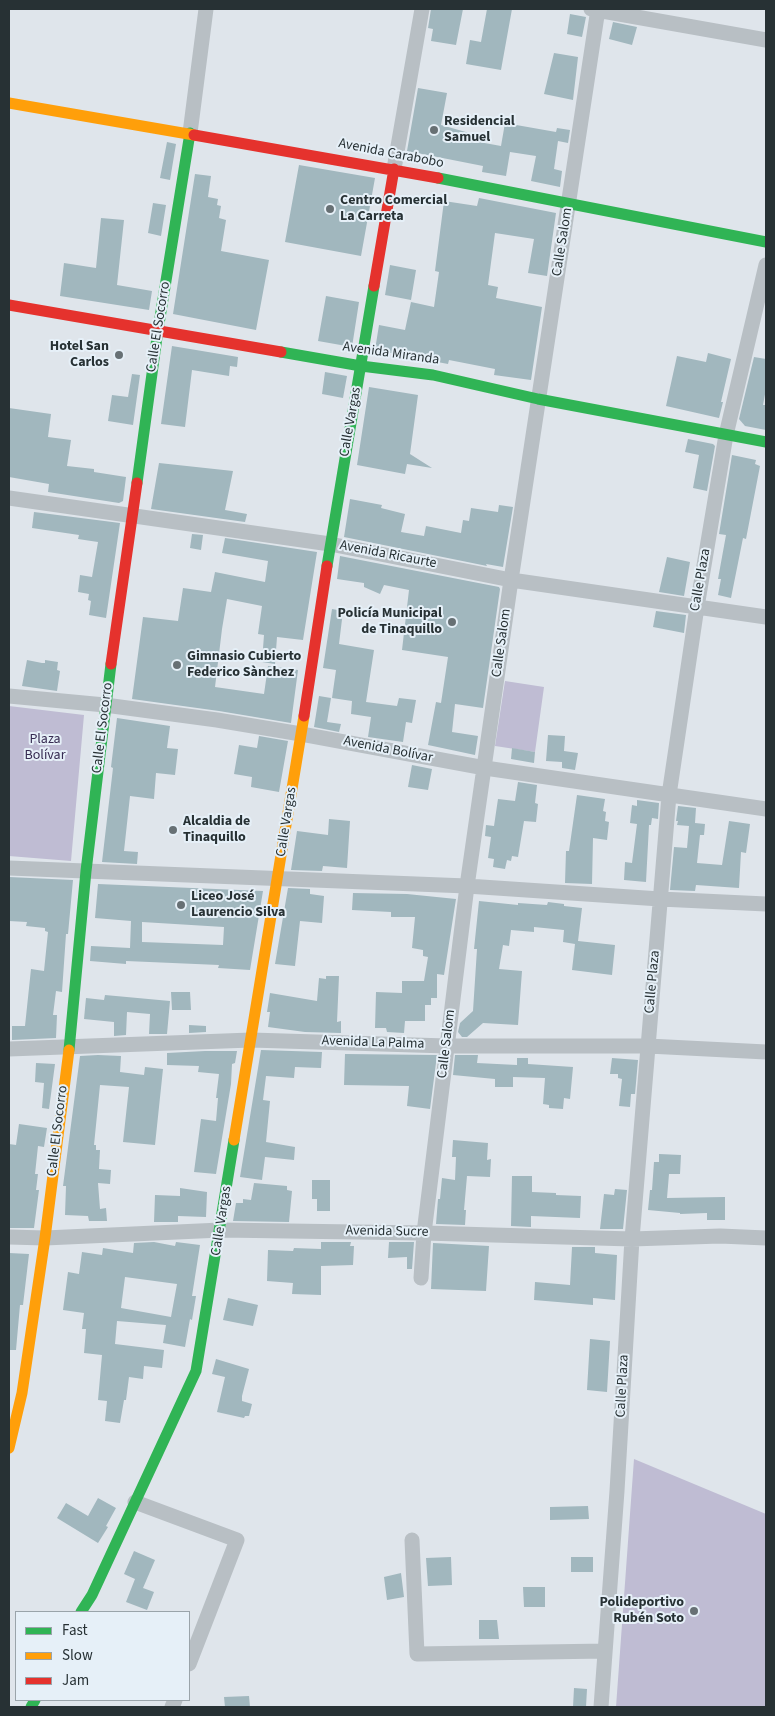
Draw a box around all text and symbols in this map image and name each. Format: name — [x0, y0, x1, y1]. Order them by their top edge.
place label: Residencial Samuel — [444, 114, 515, 146]
marker: Residencial Samuel — [428, 124, 440, 136]
street label: Avenida Carabobo — [337, 136, 445, 172]
place label: Centro Comercial La Carreta — [340, 193, 447, 226]
marker: Centro Comercial La Carreta — [324, 203, 336, 215]
street label: Calle Salom — [549, 206, 577, 278]
street label: Calle El Socorro — [144, 280, 174, 374]
place label: Hotel San Carlos — [50, 339, 109, 372]
street label: Avenida Miranda — [342, 339, 440, 369]
marker: Hotel San Carlos — [113, 349, 125, 361]
street label: Calle Vargas — [337, 386, 365, 458]
street label: Avenida Ricaurte — [338, 537, 438, 573]
street label: Calle Plaza — [687, 547, 715, 613]
place label: Policía Municipal de Tinaquillo — [338, 606, 442, 638]
street label: Calle Salom — [489, 608, 515, 678]
marker: Policía Municipal de Tinaquillo — [446, 616, 458, 628]
place label: Gimnasio Cubierto Federico Sànchez — [187, 649, 301, 682]
marker: Gimnasio Cubierto Federico Sànchez — [171, 659, 183, 671]
street label: Calle El Socorro — [89, 682, 117, 774]
park label: Plaza Bolívar — [24, 732, 66, 764]
street label: Avenida Bolívar — [342, 733, 434, 767]
street label: Calle Vargas — [273, 786, 301, 858]
place label: Alcaldia de Tinaquillo — [183, 814, 250, 846]
marker: Alcaldia de Tinaquillo — [167, 824, 179, 836]
place label: Liceo José Laurencio Silva — [191, 889, 285, 922]
marker: Liceo José Laurencio Silva — [175, 899, 187, 911]
street label: Calle Plaza — [642, 950, 664, 1014]
street label: Calle Salom — [434, 1009, 460, 1079]
street label: Avenida La Palma — [321, 1033, 425, 1053]
street label: Calle El Socorro — [44, 1085, 72, 1177]
street label: Calle Vargas — [208, 1185, 236, 1257]
street label: Avenida Sucre — [345, 1223, 429, 1241]
street label: Calle Plaza — [613, 1354, 633, 1418]
place label: Polideportivo Rubén Soto — [599, 1595, 684, 1628]
marker: Polideportivo Rubén Soto — [688, 1605, 700, 1617]
legend — [15, 1611, 190, 1701]
text: Fast — [62, 1620, 88, 1641]
text: Slow — [62, 1645, 93, 1666]
text: Jam — [62, 1670, 89, 1691]

